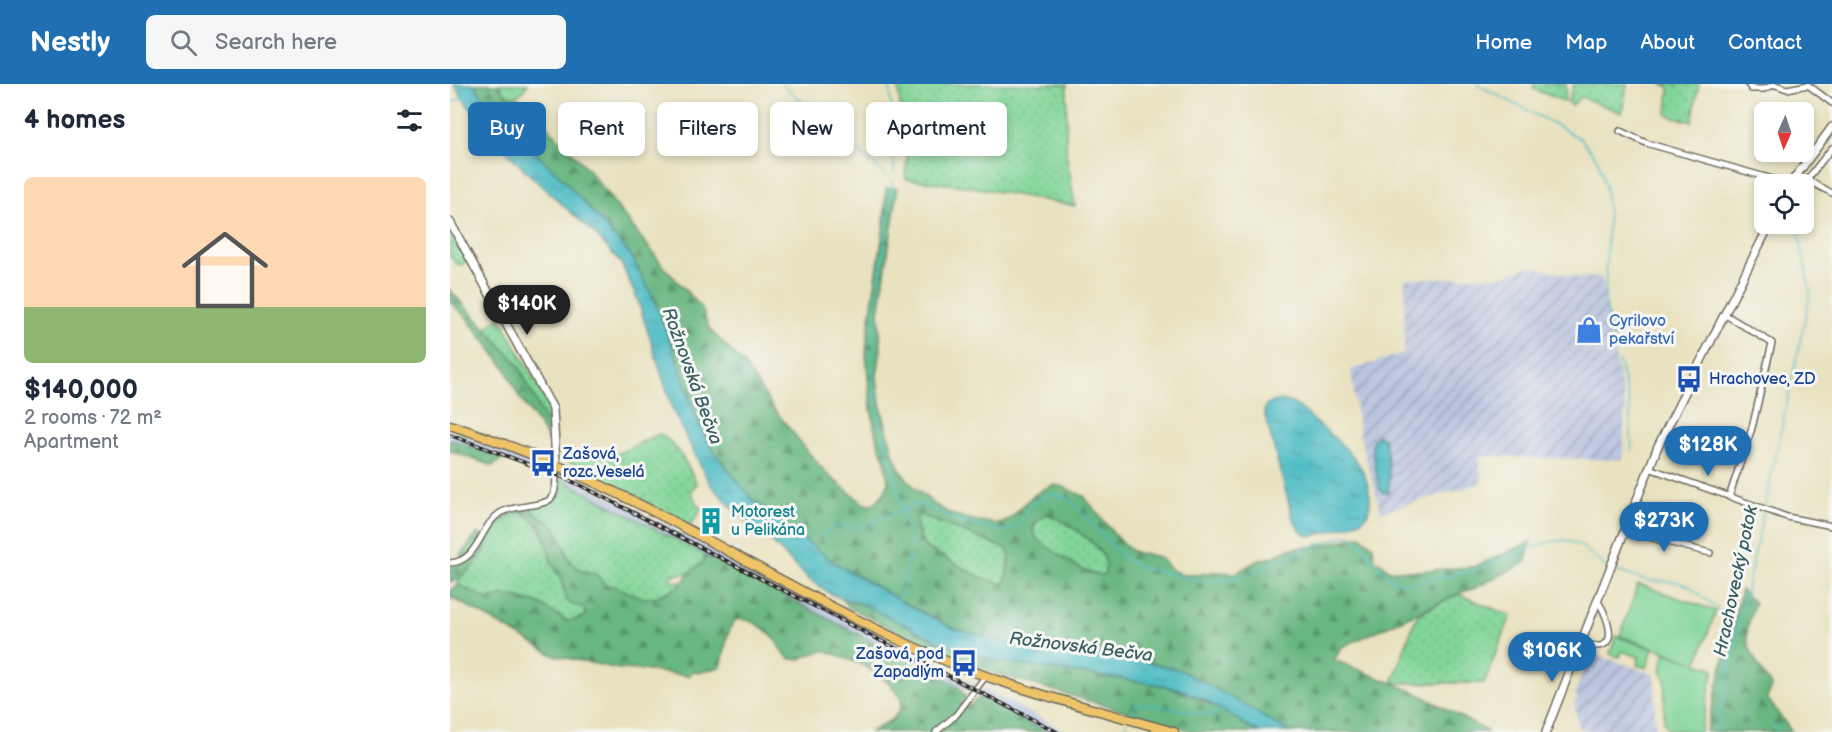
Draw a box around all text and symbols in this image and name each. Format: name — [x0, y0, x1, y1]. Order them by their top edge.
search box — [146, 15, 566, 69]
text: Nestly — [30, 26, 110, 59]
icon: search — [167, 26, 200, 59]
text: Search here — [215, 29, 337, 56]
text: Home — [1475, 30, 1532, 55]
text: Map — [1565, 30, 1607, 55]
text: About — [1640, 30, 1695, 55]
text: Contact — [1728, 30, 1802, 55]
chip: Buy — [468, 102, 546, 156]
chip: Rent — [558, 102, 645, 156]
chip: Filters — [657, 102, 758, 156]
chip: New — [770, 102, 854, 156]
chip: Apartment — [866, 102, 1007, 156]
north arrow — [1754, 102, 1814, 162]
map controls — [1754, 102, 1814, 234]
icon: filters — [393, 104, 426, 137]
text: 4 homes — [24, 105, 125, 136]
button: locate — [1754, 174, 1814, 234]
icon: home — [171, 216, 279, 324]
pin: $140K — [485, 285, 569, 336]
text: $140K — [497, 292, 557, 316]
water label: Rožnovská Bečva — [657, 305, 727, 447]
place label: Cyrilovo pekařství — [1609, 312, 1674, 349]
shop icon: Cyrilovo pekařství — [1574, 315, 1604, 345]
bus stop icon: Hrachovec, ZD — [1674, 364, 1704, 394]
place label: Hrachovec, ZD — [1709, 370, 1816, 389]
text: $140,000 — [24, 375, 138, 406]
text: 2 rooms · 72 m² — [24, 406, 162, 430]
pin: $128K — [1666, 426, 1750, 477]
text: Apartment — [24, 430, 119, 454]
text: $128K — [1678, 433, 1738, 457]
place label: Zašová, rozc.Veselá — [562, 445, 645, 482]
bus stop icon: Zašová, rozc.Veselá — [528, 448, 558, 478]
pin: $273K — [1622, 502, 1706, 553]
water label: Hrachovecký potok — [1710, 502, 1763, 659]
place label: Motorest u Pelikána — [731, 503, 805, 540]
building icon: Motorest u Pelikána — [696, 506, 726, 536]
text: $273K — [1634, 509, 1694, 533]
water label: Rožnovská Bečva — [1008, 628, 1154, 666]
pin: $106K — [1510, 632, 1594, 683]
text: $106K — [1522, 639, 1582, 663]
place label: Zašová, pod Zapadlým — [855, 645, 944, 682]
bus stop icon: Zašová, pod Zapadlým — [949, 648, 979, 678]

